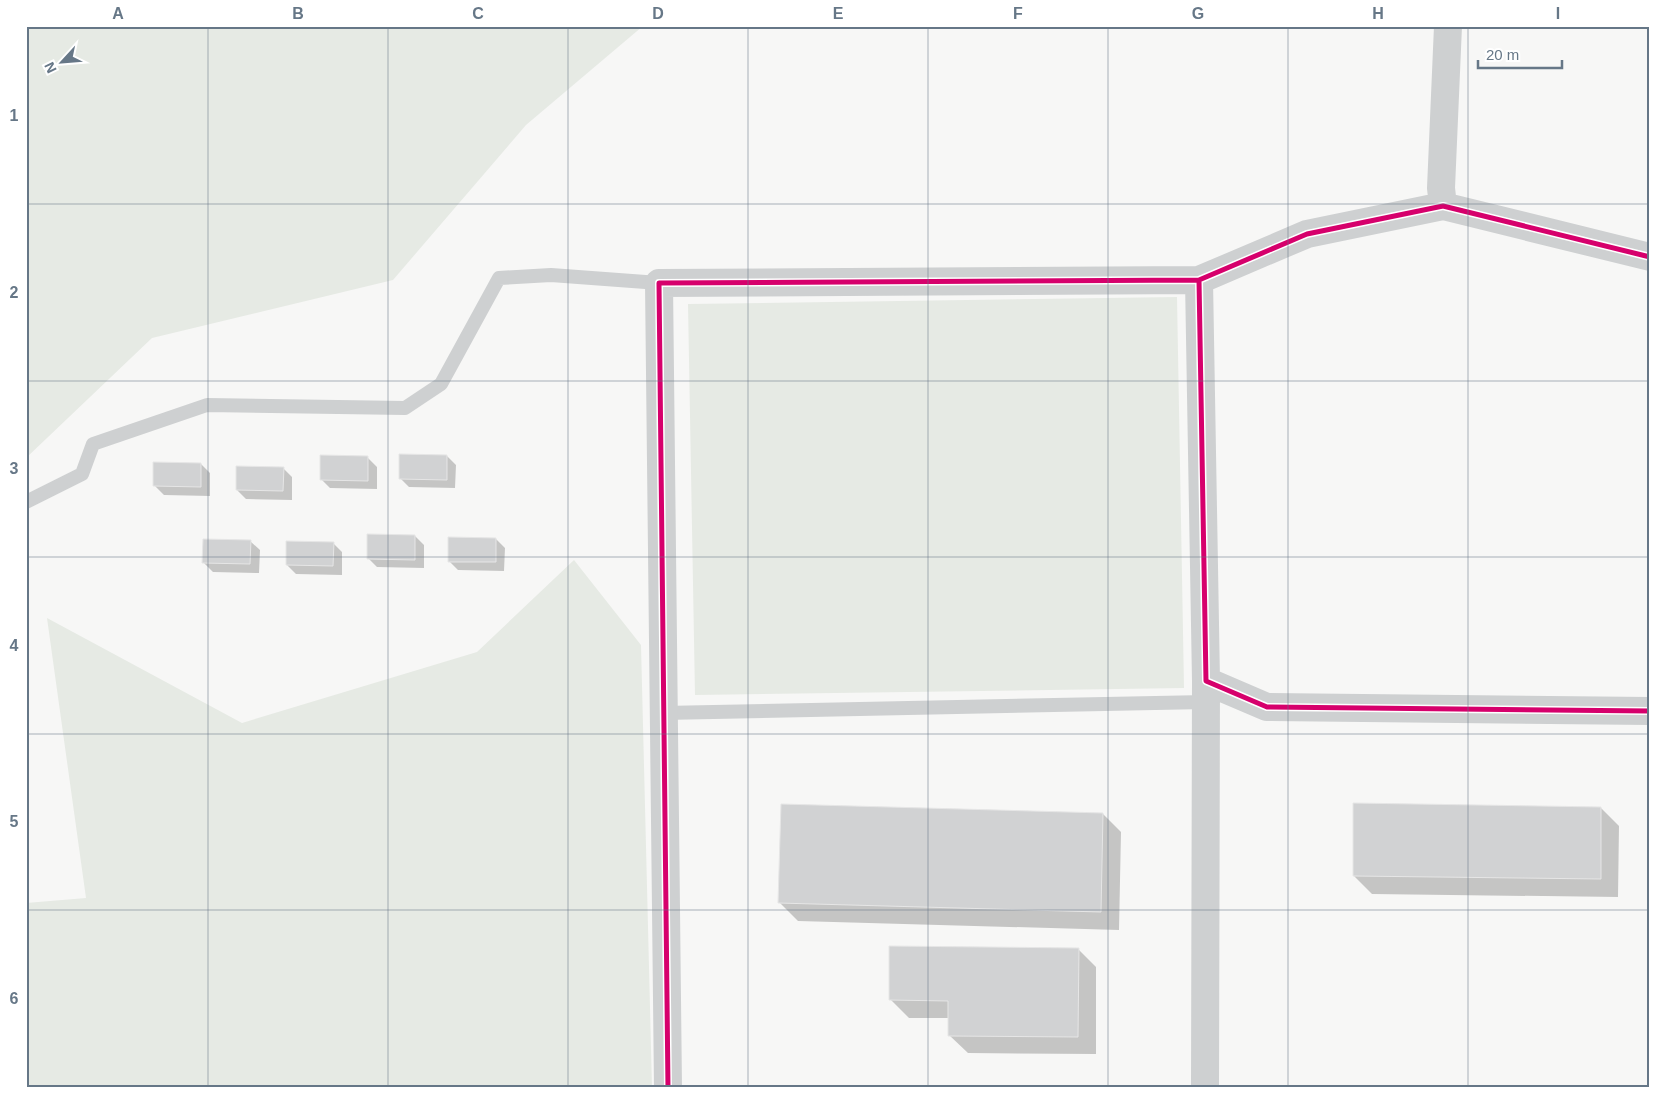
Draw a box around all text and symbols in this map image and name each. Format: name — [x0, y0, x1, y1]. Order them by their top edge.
text: A — [112, 5, 124, 22]
text: B — [292, 5, 304, 22]
text: C — [472, 5, 484, 22]
text: D — [652, 5, 664, 22]
text: E — [833, 5, 844, 22]
text: F — [1013, 5, 1023, 22]
text: G — [1192, 5, 1204, 22]
text: H — [1372, 5, 1384, 22]
text: I — [1556, 5, 1560, 22]
north arrow — [38, 38, 88, 88]
scale bar — [1478, 38, 1562, 70]
text: 20 m — [1486, 46, 1519, 63]
text: N — [41, 60, 60, 76]
text: 1 — [10, 107, 19, 124]
text: 2 — [10, 284, 19, 301]
text: 3 — [10, 460, 19, 477]
text: 4 — [10, 637, 19, 654]
text: 5 — [10, 813, 19, 830]
text: 6 — [10, 990, 19, 1007]

